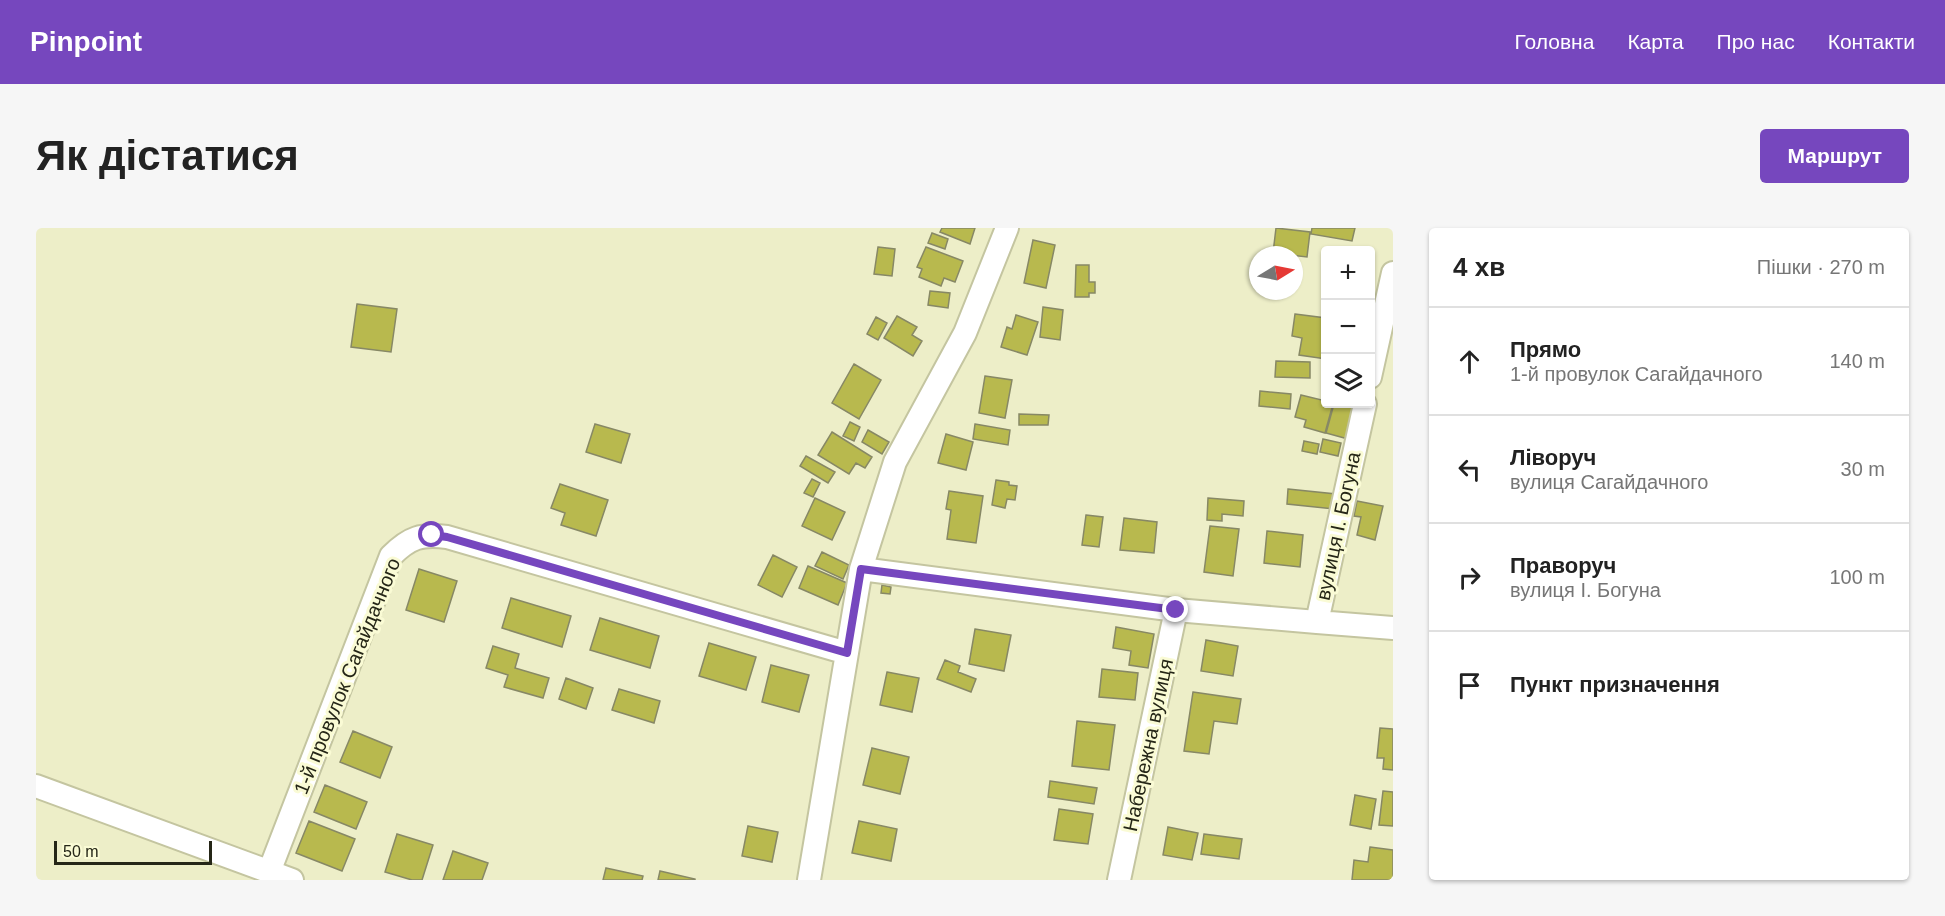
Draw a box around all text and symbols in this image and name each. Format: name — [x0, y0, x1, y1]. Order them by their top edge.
text: Pinpoint — [30, 26, 142, 57]
text: Головна — [1515, 30, 1594, 53]
text: Карта — [1627, 30, 1684, 53]
text: Про нас — [1717, 30, 1795, 53]
text: Контакти — [1828, 30, 1915, 53]
button: Маршрут — [1760, 129, 1909, 183]
text: Як дістатися — [36, 132, 299, 179]
north arrow — [1249, 246, 1303, 300]
map controls — [1321, 246, 1375, 408]
button: + — [1321, 246, 1375, 300]
text: 4 хв — [1453, 252, 1505, 282]
text: Пішки · 270 m — [1757, 256, 1885, 278]
button: − — [1321, 300, 1375, 354]
text: Прямо — [1510, 337, 1581, 362]
icon: ahead — [1453, 345, 1486, 378]
text: 140 m — [1829, 350, 1885, 372]
button: layers — [1321, 354, 1375, 408]
text: 1-й провулок Сагайдачного — [1510, 363, 1763, 385]
text: Ліворуч — [1510, 445, 1596, 470]
street label: вулиця І. Богуна — [1312, 449, 1365, 602]
icon: left — [1453, 453, 1486, 486]
text: 30 m — [1841, 458, 1885, 480]
text: вулиця Сагайдачного — [1510, 471, 1708, 493]
route start — [418, 521, 444, 547]
text: Праворуч — [1510, 553, 1616, 578]
street label: 1-й провулок Сагайдачного — [290, 555, 404, 797]
icon: right — [1453, 561, 1486, 594]
text: 100 m — [1829, 566, 1885, 588]
text: вулиця І. Богуна — [1510, 579, 1661, 601]
route end — [1162, 596, 1188, 622]
street label: Набережна вулиця — [1119, 657, 1177, 833]
icon: arrive — [1453, 669, 1486, 702]
text: Пункт призначення — [1510, 672, 1720, 697]
scale bar — [54, 838, 212, 866]
text: 50 m — [63, 843, 99, 860]

